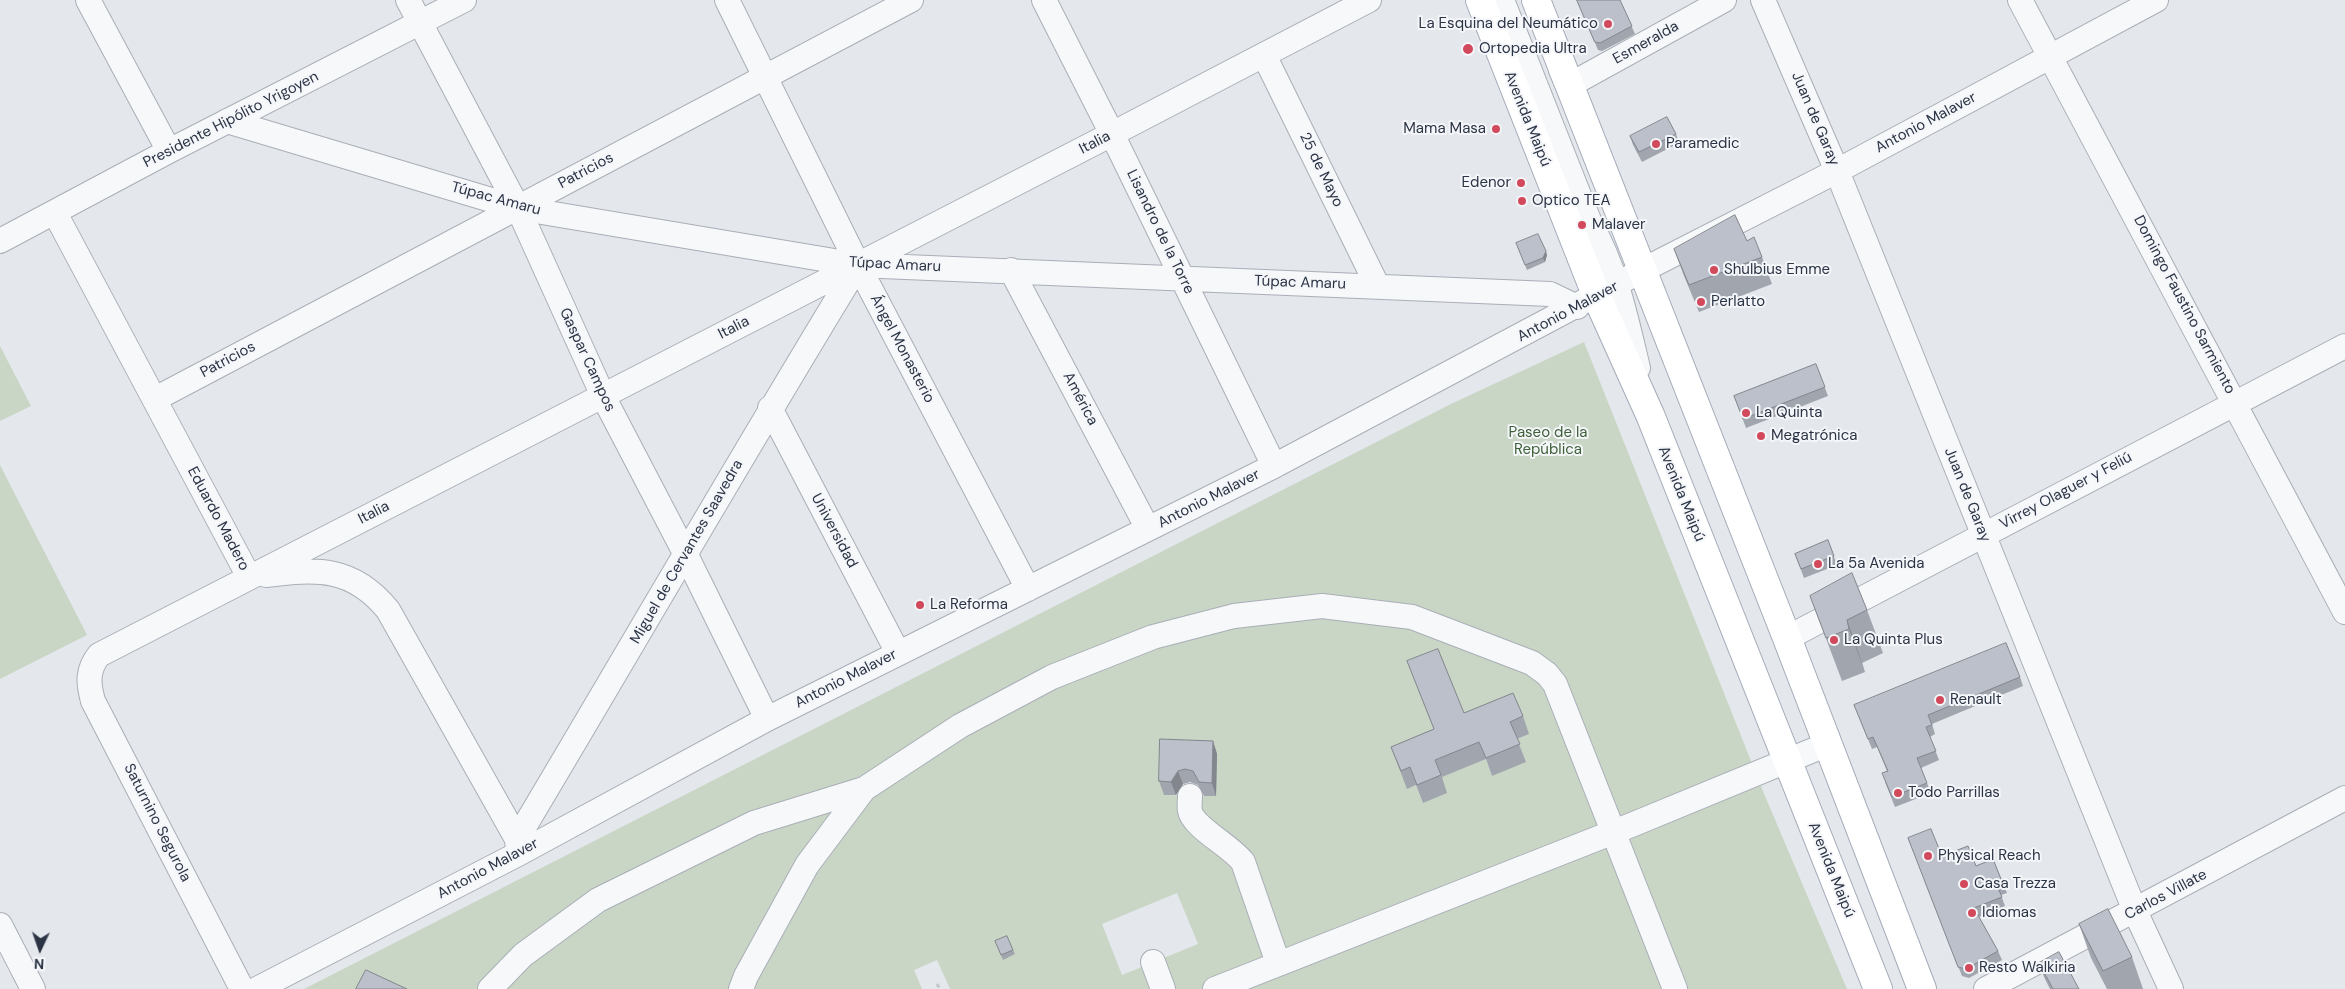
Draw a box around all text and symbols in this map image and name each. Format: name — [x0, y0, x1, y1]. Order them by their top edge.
place label: La Esquina del Neumático — [1419, 15, 1598, 33]
marker: La Esquina del Neumático — [1602, 18, 1614, 30]
street label: Esmeralda — [1610, 18, 1682, 68]
place label: Ortopedia Ultra — [1479, 40, 1587, 58]
marker: Ortopedia Ultra — [1461, 42, 1475, 56]
street label: Presidente Hipólito Yrigoyen — [140, 68, 322, 172]
street label: Avenida Maipú — [1500, 69, 1554, 169]
street label: Juan de Garay — [1787, 69, 1843, 169]
street label: Antonio Malaver — [1872, 89, 1980, 157]
place label: Mama Masa — [1403, 120, 1486, 138]
marker: Mama Masa — [1490, 123, 1502, 135]
street label: Italia — [1076, 128, 1114, 158]
street label: 25 de Mayo — [1295, 130, 1347, 210]
place label: Paramedic — [1666, 135, 1740, 153]
marker: Paramedic — [1650, 138, 1662, 150]
street label: Patricios — [555, 149, 617, 193]
street label: Lisandro de la Torre — [1122, 167, 1198, 297]
place label: Edenor — [1462, 174, 1511, 192]
marker: Edenor — [1515, 177, 1527, 189]
street label: Túpac Amaru — [449, 178, 543, 220]
place label: Optico TEA — [1532, 192, 1610, 210]
marker: Optico TEA — [1516, 195, 1528, 207]
street label: Domingo Faustino Sarmiento — [2129, 213, 2239, 397]
place label: Malaver — [1592, 216, 1646, 234]
marker: Malaver — [1576, 219, 1588, 231]
street label: Túpac Amaru — [849, 254, 941, 276]
place label: Shulbius Emme — [1724, 261, 1830, 279]
marker: Shulbius Emme — [1708, 264, 1720, 276]
street label: Túpac Amaru — [1254, 272, 1346, 294]
street label: Antonio Malaver — [1514, 278, 1622, 346]
street label: Ángel Monasterio — [866, 292, 938, 406]
place label: Perlatto — [1711, 293, 1765, 311]
marker: Perlatto — [1695, 296, 1707, 308]
street label: Gaspar Campos — [555, 305, 619, 415]
street label: Italia — [715, 313, 753, 343]
street label: Patricios — [197, 338, 259, 382]
street label: América — [1059, 369, 1101, 429]
place label: La Quinta — [1756, 404, 1823, 422]
marker: La Quinta — [1740, 407, 1752, 419]
park label: Paseo de la República — [1509, 424, 1587, 459]
place label: Megatrónica — [1771, 427, 1857, 445]
marker: Megatrónica — [1755, 430, 1767, 442]
street label: Avenida Maipú — [1654, 444, 1708, 544]
street label: Juan de Garay — [1940, 445, 1994, 545]
street label: Virrey Olaguer y Feliú — [1997, 448, 2135, 534]
street label: Miguel de Cervantes Saavedra — [627, 457, 747, 647]
street label: Eduardo Madero — [183, 464, 253, 574]
street label: Antonio Malaver — [1155, 466, 1263, 532]
street label: Universidad — [807, 491, 861, 571]
street label: Italia — [355, 498, 393, 528]
place label: La 5a Avenida — [1828, 555, 1924, 573]
marker: La 5a Avenida — [1812, 558, 1824, 570]
place label: La Reforma — [930, 596, 1008, 614]
marker: La Reforma — [914, 599, 926, 611]
place label: La Quinta Plus — [1844, 631, 1943, 649]
marker: La Quinta Plus — [1828, 634, 1840, 646]
street label: Antonio Malaver — [792, 646, 900, 712]
place label: Renault — [1950, 691, 2002, 709]
marker: Renault — [1934, 694, 1946, 706]
street label: Saturnino Segurola — [119, 761, 195, 885]
place label: Todo Parrillas — [1908, 784, 2000, 802]
marker: Todo Parrillas — [1892, 787, 1904, 799]
street label: Avenida Maipú — [1804, 820, 1858, 920]
street label: Antonio Malaver — [434, 835, 542, 903]
place label: Physical Reach — [1938, 847, 2041, 865]
marker: Physical Reach — [1922, 850, 1934, 862]
street label: Carlos Villate — [2122, 866, 2210, 924]
place label: Casa Trezza — [1974, 875, 2056, 893]
marker: Casa Trezza — [1958, 878, 1970, 890]
place label: Idiomas — [1982, 904, 2036, 922]
marker: Idiomas — [1966, 907, 1978, 919]
north arrow — [15, 924, 65, 974]
text: N — [34, 955, 45, 973]
place label: Resto Walkiria — [1979, 959, 2075, 977]
marker: Resto Walkiria — [1963, 962, 1975, 974]

